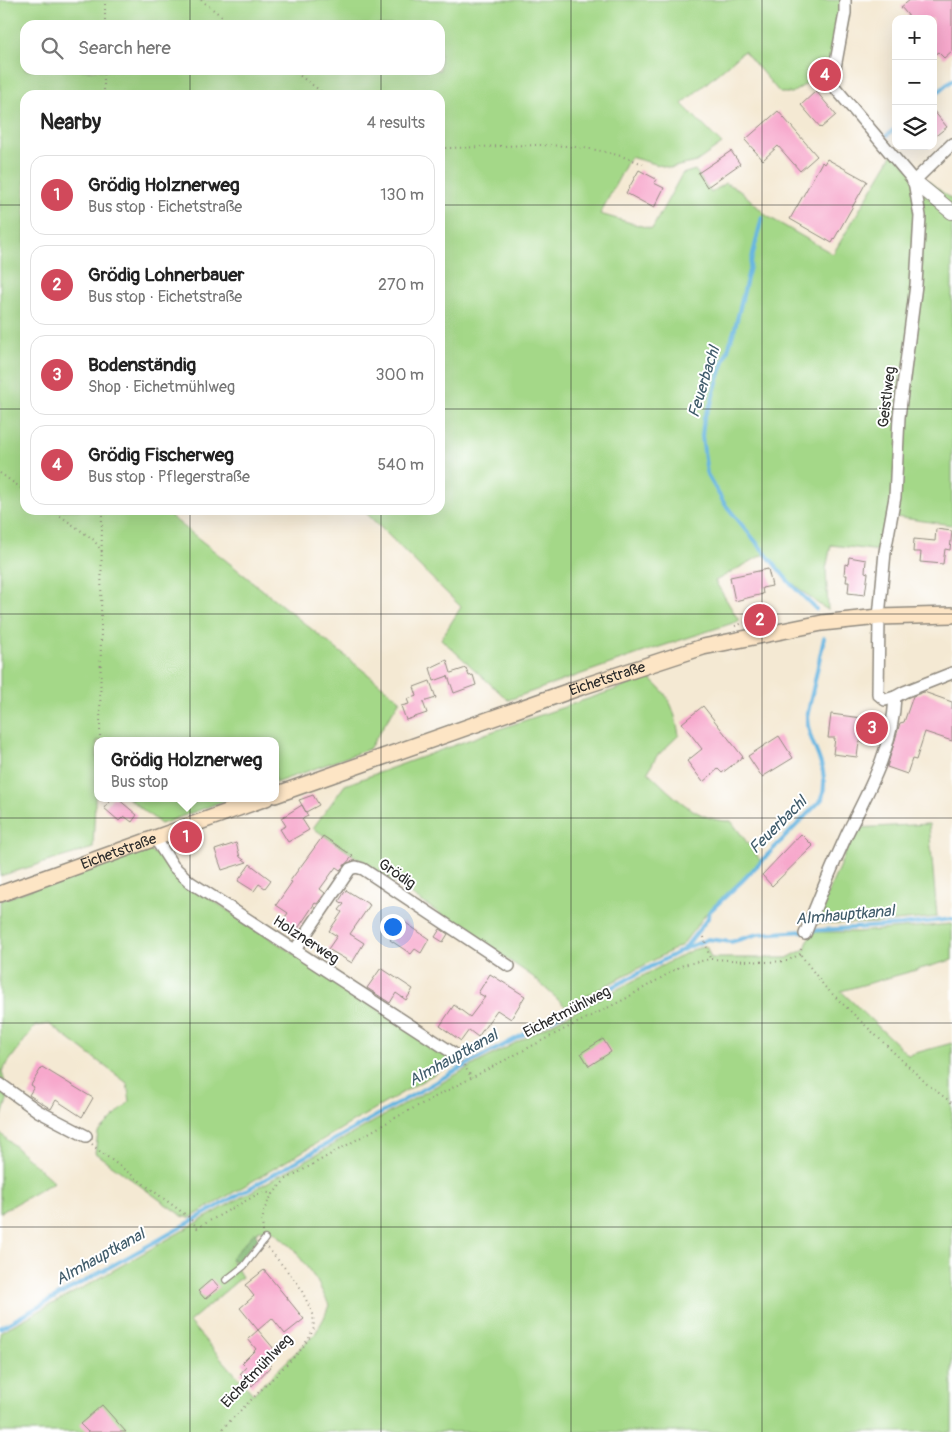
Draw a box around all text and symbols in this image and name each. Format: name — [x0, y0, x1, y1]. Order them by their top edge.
map controls — [892, 15, 937, 150]
button: + — [892, 15, 937, 60]
search box — [20, 20, 445, 75]
icon: search — [38, 34, 66, 62]
text: Search here — [78, 36, 171, 60]
pin: 4 — [809, 56, 841, 94]
button: − — [892, 60, 937, 105]
button: layers — [892, 105, 937, 150]
text: Nearby — [40, 109, 101, 136]
text: 4 results — [367, 113, 425, 133]
text: Grödig Holznerweg — [88, 173, 239, 197]
text: 1 — [54, 185, 60, 205]
text: 130 m — [380, 185, 424, 205]
text: Bus stop · Eichetstraße — [88, 197, 242, 217]
text: Grödig Lohnerbauer — [88, 263, 244, 287]
text: 2 — [53, 275, 61, 295]
text: 270 m — [378, 275, 424, 295]
text: Bus stop · Eichetstraße — [88, 287, 242, 307]
water label: Feuerbachl — [684, 342, 725, 420]
text: Bodenständig — [88, 353, 196, 377]
text: 3 — [53, 365, 61, 385]
text: 300 m — [376, 365, 424, 385]
street label: Geistlweg — [874, 365, 900, 429]
text: Shop · Eichetmühlweg — [88, 377, 235, 397]
text: Grödig Fischerweg — [88, 443, 234, 467]
text: 4 — [52, 455, 62, 475]
text: 540 m — [377, 455, 424, 475]
text: Bus stop · Pflegerstraße — [88, 467, 250, 487]
pin: 2 — [744, 601, 776, 639]
street label: Eichetstraße — [566, 657, 648, 700]
pin: 3 — [856, 709, 888, 747]
popup — [94, 737, 279, 802]
text: Grödig Holznerweg — [111, 748, 262, 772]
text: Bus stop — [111, 772, 168, 792]
water label: Feuerbachl — [745, 790, 813, 858]
pin: 1 — [170, 818, 202, 856]
street label: Eichetstraße — [78, 829, 160, 874]
street label: Grödig — [375, 855, 419, 893]
water label: Almhauptkanal — [795, 901, 897, 929]
street label: Holznerweg — [269, 912, 343, 968]
your location — [380, 914, 406, 940]
street label: Eichetmühlweg — [520, 982, 614, 1042]
water label: Almhauptkanal — [405, 1024, 503, 1091]
water label: Almhauptkanal — [52, 1223, 150, 1290]
street label: Eichetmühlweg — [217, 1330, 297, 1412]

